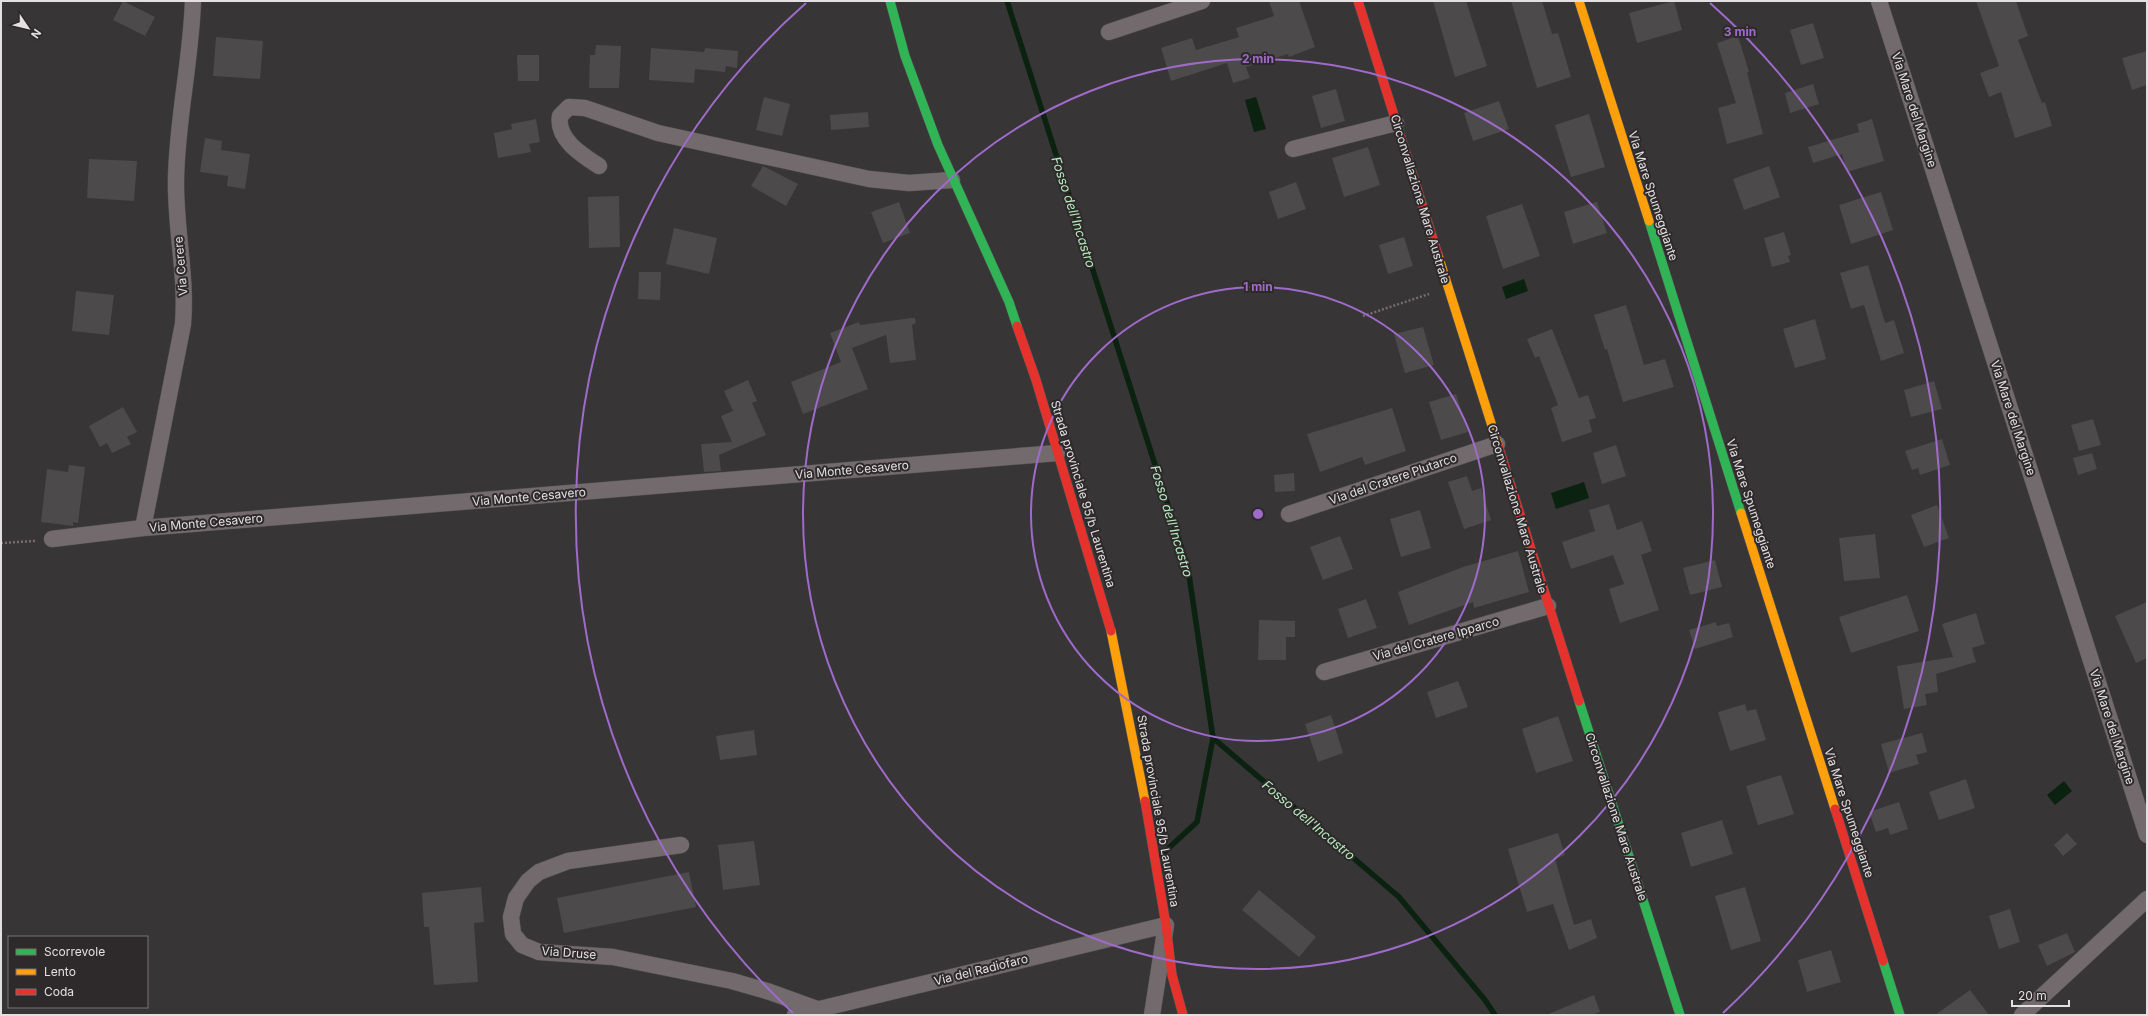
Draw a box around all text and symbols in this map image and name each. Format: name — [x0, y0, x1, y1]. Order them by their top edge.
north arrow — [8, 8, 48, 48]
text: 3 min — [1724, 24, 1756, 39]
text: N — [28, 26, 44, 41]
street label: Via Mare del Margine — [1889, 50, 1940, 169]
text: 2 min — [1242, 51, 1274, 66]
street label: Circonvallazione Mare Australe — [1388, 112, 1453, 285]
street label: Via Mare Spumeggiante — [1625, 129, 1682, 263]
water label: Fosso dell'Incastro — [1048, 154, 1100, 270]
street label: Via Cerere — [170, 236, 191, 296]
text: 1 min — [1243, 279, 1273, 294]
street label: Via Mare del Margine — [1988, 358, 2039, 477]
street label: Strada provinciale 95/b Laurentina — [1048, 398, 1119, 589]
street label: Circonvallazione Mare Australe — [1485, 422, 1550, 595]
street label: Via Mare Spumeggiante — [1723, 437, 1780, 571]
street label: Via del Cratere Plutarco — [1327, 450, 1459, 507]
street label: Via Monte Cesavero — [794, 457, 910, 482]
water label: Fosso dell'Incastro — [1147, 463, 1197, 579]
street label: Via Monte Cesavero — [471, 484, 587, 509]
centre of rings — [1251, 507, 1265, 521]
street label: Via Monte Cesavero — [148, 510, 264, 535]
street label: Via del Cratere Ipparco — [1371, 613, 1501, 664]
street label: Via Mare del Margine — [2087, 667, 2138, 786]
street label: Strada provinciale 95/b Laurentina — [1134, 714, 1183, 908]
street label: Circonvallazione Mare Australe — [1582, 731, 1651, 903]
street label: Via Mare Spumeggiante — [1821, 746, 1878, 880]
water label: Fosso dell'Incastro — [1259, 777, 1359, 864]
legend — [8, 936, 148, 1008]
street label: Via Druse — [541, 943, 597, 962]
text: Scorrevole — [44, 944, 105, 959]
street label: Via del Radiofaro — [932, 951, 1029, 988]
text: Lento — [44, 964, 76, 979]
scale bar — [2012, 982, 2069, 1008]
text: Coda — [44, 984, 74, 999]
text: 20 m — [2018, 988, 2047, 1003]

